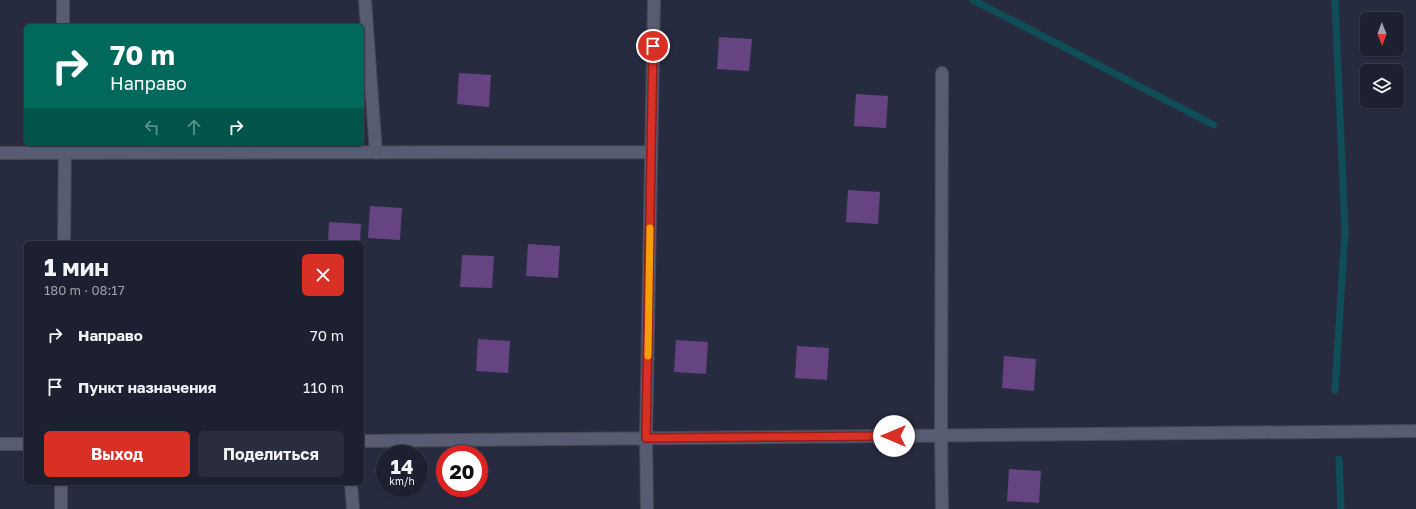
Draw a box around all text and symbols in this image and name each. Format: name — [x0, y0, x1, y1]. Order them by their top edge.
north arrow — [1360, 12, 1404, 56]
map controls — [1360, 12, 1404, 108]
pin — [636, 29, 670, 63]
icon: arrive — [642, 35, 664, 57]
text: 70 m — [110, 38, 175, 71]
icon: right — [44, 40, 96, 92]
button: layers — [1360, 64, 1404, 108]
text: Направо — [110, 72, 187, 94]
icon: left — [141, 116, 163, 138]
icon: ahead — [183, 116, 205, 138]
icon: right — [225, 116, 247, 138]
text: 1 мин — [44, 252, 109, 281]
button: close — [302, 254, 344, 296]
text: 180 m · 08:17 — [44, 282, 125, 298]
icon: right — [44, 324, 66, 346]
text: Направо — [78, 326, 143, 344]
text: 70 m — [310, 326, 344, 344]
icon: arrive — [44, 376, 66, 398]
text: Пункт назначения — [78, 378, 216, 396]
text: 110 m — [303, 378, 344, 396]
position arrow — [873, 415, 915, 457]
button: Выход — [44, 431, 190, 477]
button: Поделиться — [198, 431, 344, 477]
speed limit sign: 20 — [436, 445, 488, 497]
text: 14 — [391, 454, 413, 478]
text: km/h — [389, 475, 415, 487]

